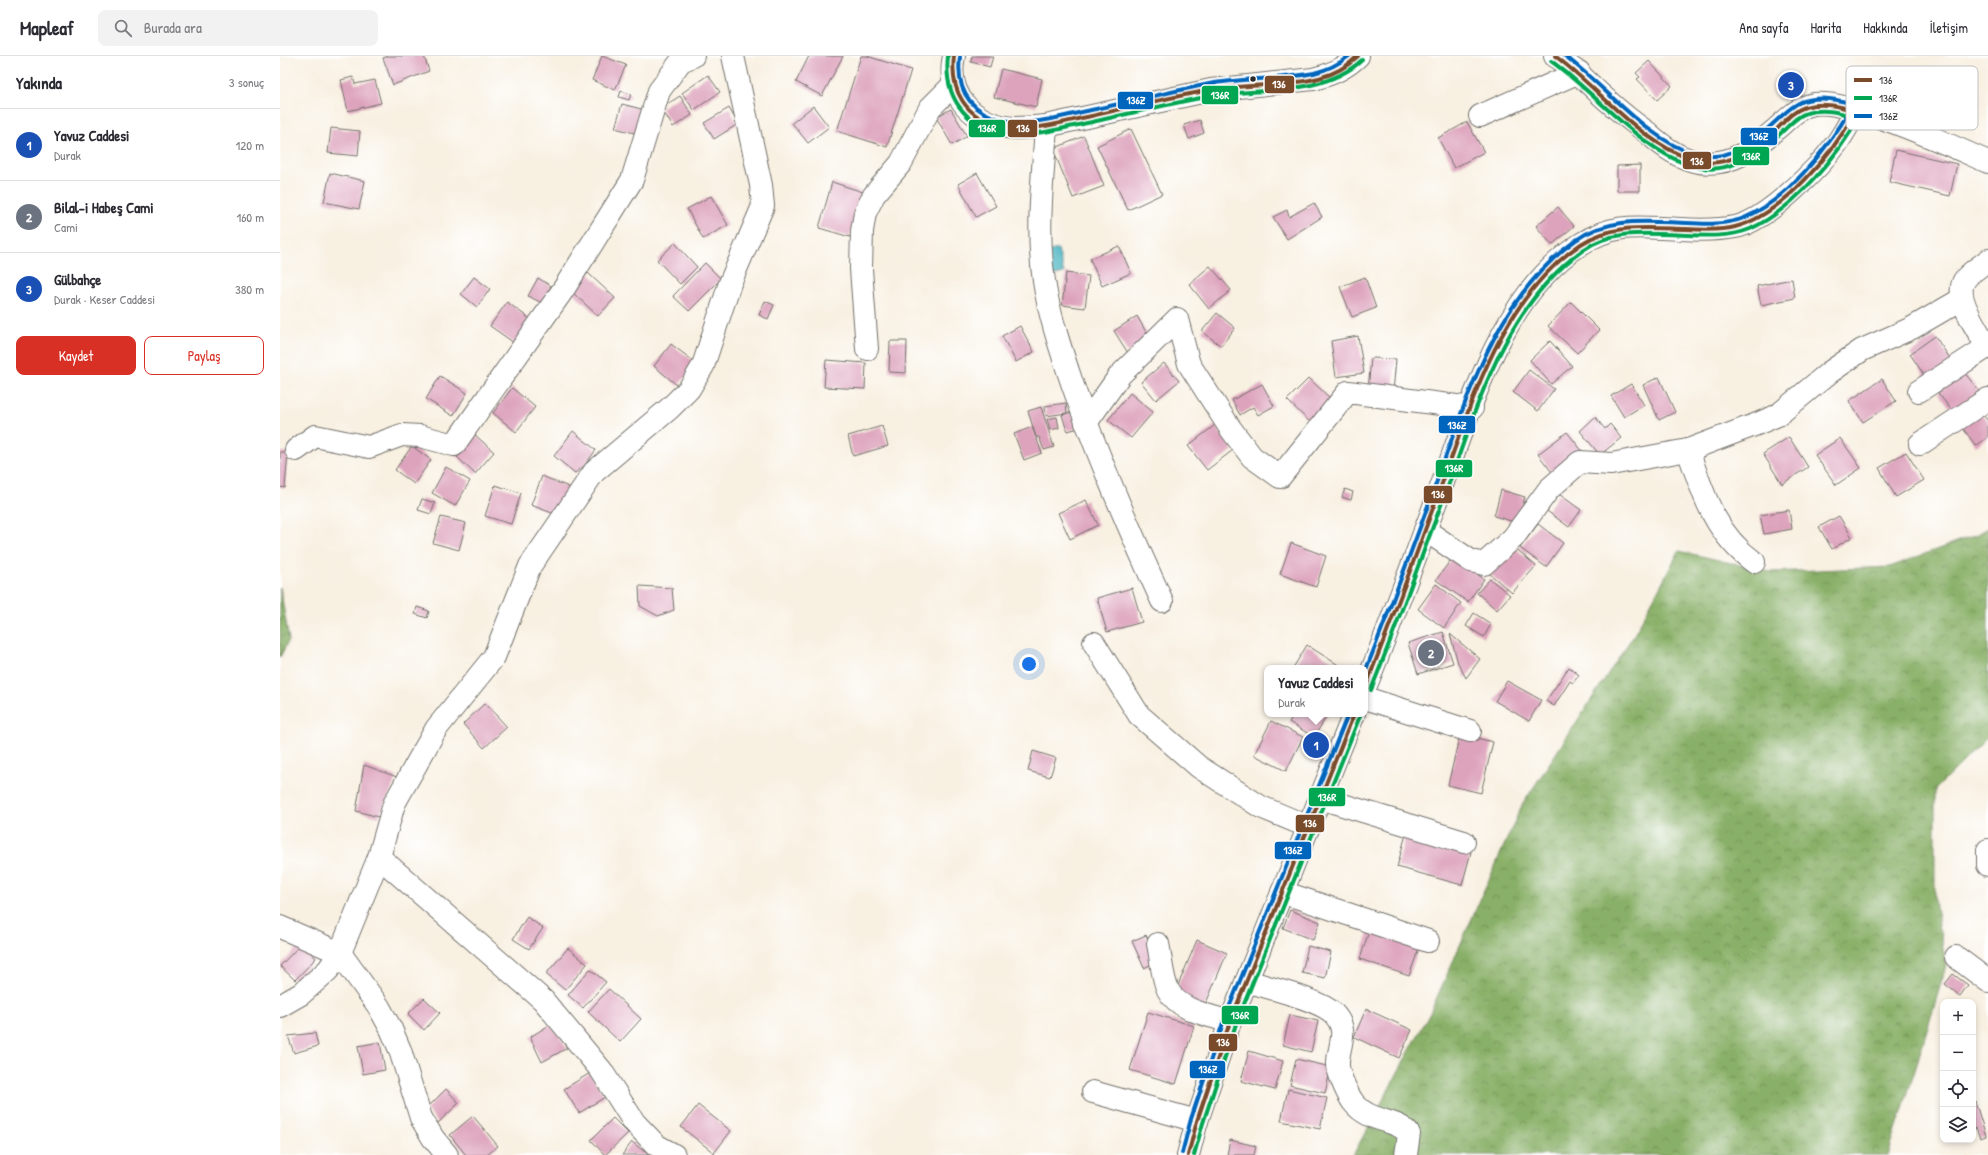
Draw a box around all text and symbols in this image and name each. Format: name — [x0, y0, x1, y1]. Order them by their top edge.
search box — [98, 10, 378, 46]
text: Mapleaf — [20, 15, 74, 41]
icon: search — [112, 17, 134, 39]
text: Burada ara — [144, 17, 202, 38]
text: Ana sayfa — [1739, 18, 1788, 37]
text: Harita — [1810, 18, 1841, 37]
text: Hakkında — [1863, 18, 1907, 37]
text: İletişim — [1929, 18, 1968, 37]
legend — [1846, 66, 1978, 130]
pin: 3 — [1778, 70, 1804, 100]
text: Yakında — [16, 71, 62, 94]
text: 3 sonuç — [229, 73, 264, 91]
text: 136 — [1879, 73, 1893, 87]
unlabelled marker — [1248, 74, 1258, 84]
line badge: 136 — [1264, 75, 1295, 94]
text: 136 — [1272, 77, 1286, 91]
line badge: 136R — [1201, 85, 1239, 105]
text: 136R — [1211, 88, 1229, 102]
line badge: 136Z — [1117, 91, 1154, 110]
text: 136R — [1879, 91, 1897, 105]
text: 136Z — [1127, 93, 1146, 107]
text: 136Z — [1879, 109, 1898, 123]
line badge: 136R — [968, 119, 1006, 138]
line badge: 136 — [1007, 119, 1038, 138]
text: 136R — [978, 121, 996, 135]
text: 136 — [1016, 121, 1030, 135]
text: Yavuz Caddesi — [54, 125, 129, 146]
line badge: 136Z — [1740, 127, 1778, 146]
text: 136Z — [1750, 129, 1769, 143]
text: 1 — [27, 136, 31, 154]
text: 120 m — [236, 136, 264, 154]
text: Durak — [54, 146, 81, 164]
line badge: 136R — [1732, 146, 1770, 166]
text: 136R — [1742, 149, 1760, 163]
line badge: 136 — [1682, 151, 1712, 170]
text: 136 — [1690, 154, 1704, 168]
text: Bilal-i Habeş Cami — [54, 197, 154, 218]
text: 2 — [26, 208, 32, 226]
text: 160 m — [236, 208, 264, 226]
text: Cami — [54, 218, 78, 236]
text: Gülbahçe — [54, 269, 101, 290]
text: 3 — [26, 280, 32, 298]
text: 380 m — [235, 280, 264, 298]
text: Durak · Keser Caddesi — [54, 290, 155, 308]
button: Kaydet — [16, 336, 136, 375]
button: Paylaş — [144, 336, 264, 375]
line badge: 136Z — [1438, 415, 1476, 434]
text: 136Z — [1448, 418, 1467, 432]
line badge: 136R — [1435, 459, 1473, 478]
text: 136R — [1445, 461, 1463, 475]
line badge: 136 — [1423, 485, 1453, 504]
text: 136 — [1431, 487, 1445, 501]
pin: 2 — [1418, 638, 1444, 668]
your location — [1019, 654, 1039, 674]
popup — [1264, 665, 1368, 717]
text: Yavuz Caddesi — [1278, 672, 1354, 693]
text: Durak — [1278, 693, 1305, 711]
pin: 1 — [1303, 730, 1329, 760]
line badge: 136R — [1308, 787, 1346, 807]
text: 136R — [1318, 790, 1336, 804]
line badge: 136 — [1295, 814, 1325, 833]
text: 136 — [1303, 816, 1317, 830]
line badge: 136Z — [1274, 841, 1312, 860]
text: 136Z — [1284, 843, 1303, 857]
map controls — [1940, 999, 1976, 1143]
button: + — [1940, 999, 1976, 1035]
line badge: 136R — [1221, 1005, 1259, 1025]
text: 136R — [1231, 1008, 1249, 1022]
line badge: 136 — [1208, 1033, 1238, 1052]
text: 136 — [1216, 1035, 1230, 1049]
button: − — [1940, 1035, 1976, 1071]
line badge: 136Z — [1189, 1060, 1226, 1079]
text: 136Z — [1199, 1062, 1218, 1076]
button: locate — [1940, 1071, 1976, 1107]
button: layers — [1940, 1107, 1976, 1143]

